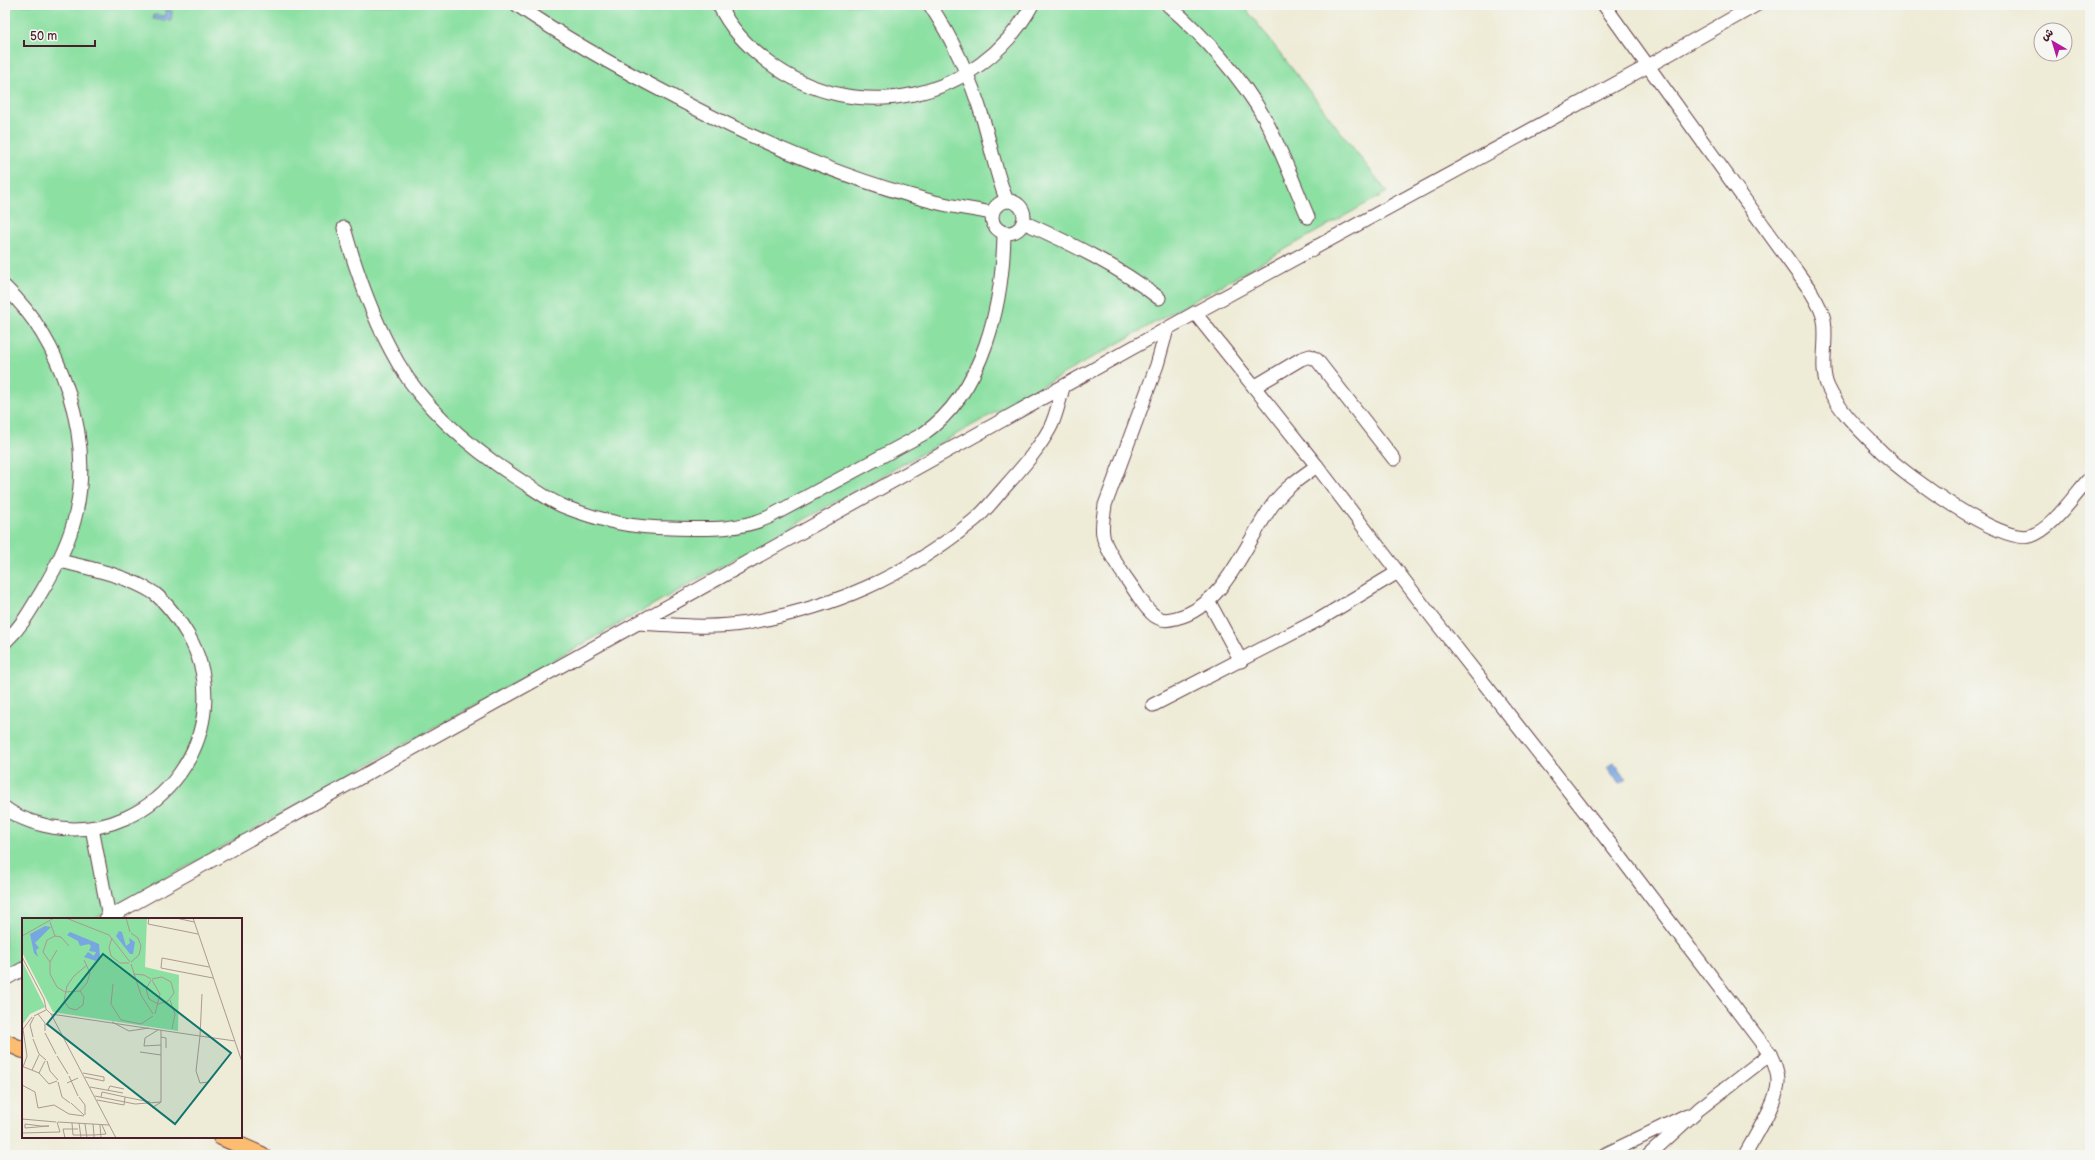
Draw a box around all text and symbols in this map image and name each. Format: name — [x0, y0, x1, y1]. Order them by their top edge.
scale bar — [24, 22, 95, 48]
north arrow — [2033, 22, 2073, 62]
text: ش — [2038, 26, 2056, 43]
text: 50 m — [30, 29, 57, 44]
inset map — [22, 918, 242, 1138]

